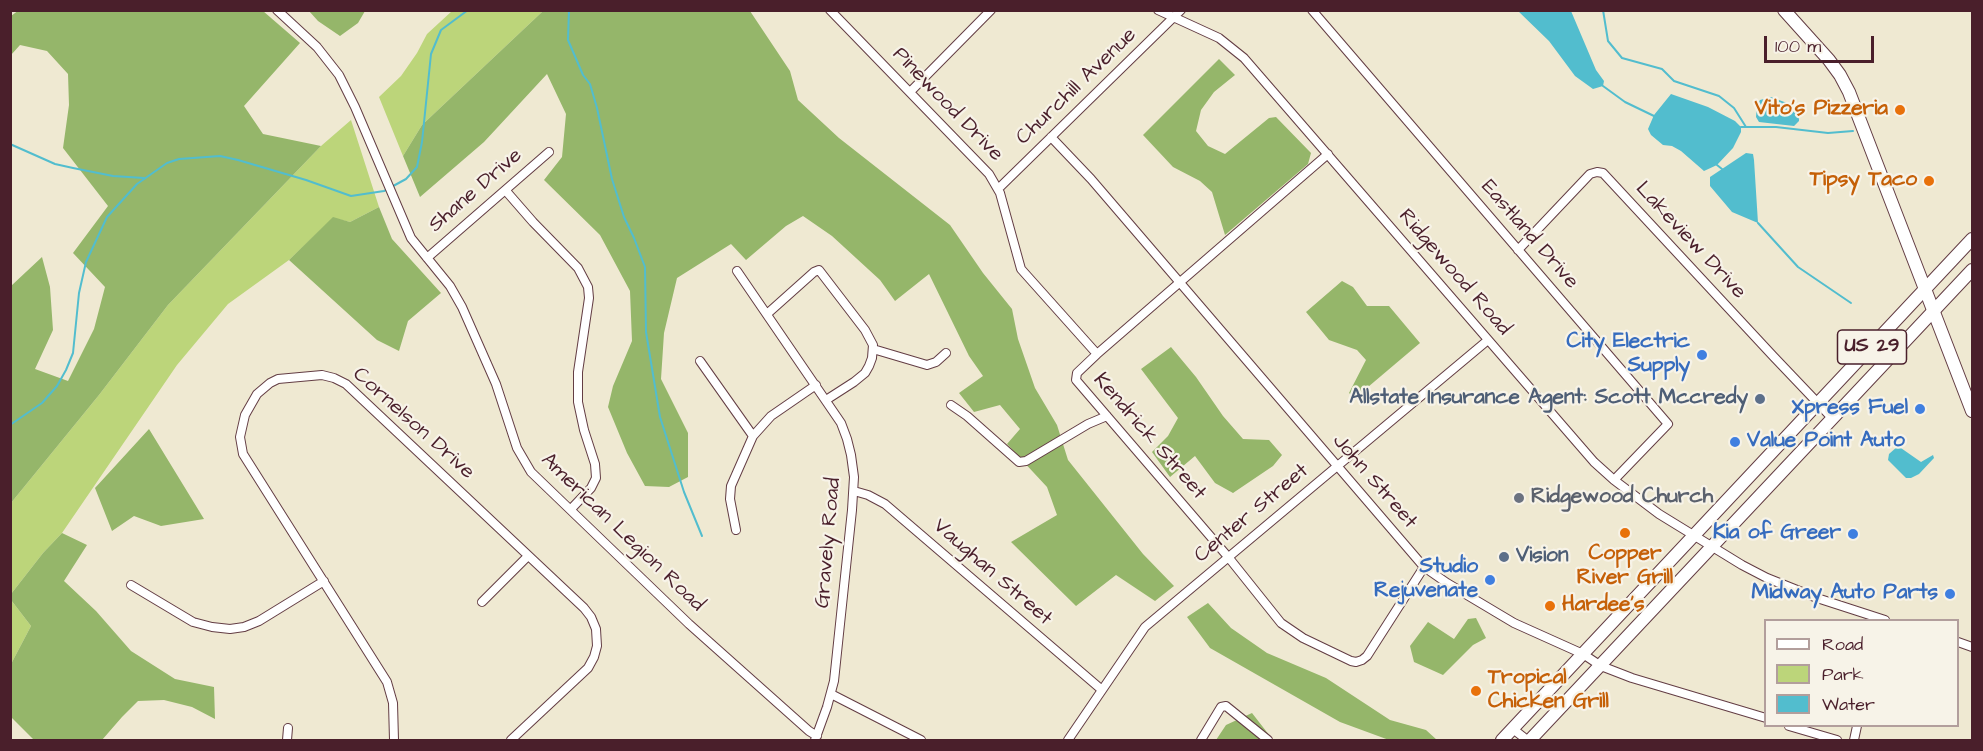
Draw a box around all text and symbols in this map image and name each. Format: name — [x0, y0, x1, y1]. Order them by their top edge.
street label: Churchill Avenue — [1012, 23, 1142, 151]
scale bar — [1767, 24, 1876, 62]
text: 100 m — [1775, 34, 1821, 59]
street label: Pinewood Drive — [886, 43, 1008, 167]
place label: Vito's Pizzeria — [1755, 97, 1888, 123]
marker: Vito's Pizzeria — [1893, 103, 1907, 117]
street label: Shane Drive — [424, 144, 528, 238]
place label: Tipsy Taco — [1810, 168, 1917, 194]
marker: Tipsy Taco — [1922, 174, 1936, 188]
street label: Eastland Drive — [1475, 175, 1583, 295]
street label: Lakeview Drive — [1629, 177, 1751, 305]
street label: Ridgewood Road — [1392, 205, 1516, 341]
place label: City Electric Supply — [1567, 330, 1690, 380]
road number: US 29 — [1838, 330, 1906, 364]
marker: City Electric Supply — [1695, 348, 1709, 362]
street label: Cornelson Drive — [347, 363, 479, 485]
street label: Kendrick Street — [1087, 369, 1211, 505]
place label: Allstate Insurance Agent: Scott Mccredy — [1350, 386, 1748, 412]
marker: Allstate Insurance Agent: Scott Mccredy — [1753, 392, 1767, 406]
place label: Xpress Fuel — [1791, 396, 1908, 422]
marker: Xpress Fuel — [1913, 402, 1927, 416]
place label: Value Point Auto — [1747, 429, 1905, 455]
street label: John Street — [1326, 430, 1422, 534]
marker: Value Point Auto — [1728, 435, 1742, 449]
street label: American Legion Road — [535, 448, 709, 618]
street label: Center Street — [1190, 459, 1314, 569]
street label: Gravely Road — [811, 477, 847, 609]
place label: Ridgewood Church — [1531, 485, 1713, 511]
marker: Ridgewood Church — [1512, 491, 1526, 505]
street label: Vaughan Street — [927, 514, 1057, 632]
place label: Kia of Greer — [1713, 521, 1841, 547]
marker: Copper River Grill — [1618, 526, 1632, 540]
marker: Kia of Greer — [1846, 527, 1860, 541]
place label: Copper River Grill — [1577, 542, 1673, 592]
place label: Vision — [1516, 544, 1568, 570]
marker: Vision — [1497, 550, 1511, 564]
place label: Studio Rejuvenate — [1374, 555, 1478, 605]
marker: Studio Rejuvenate — [1483, 573, 1497, 587]
place label: Midway Auto Parts — [1752, 581, 1938, 607]
marker: Midway Auto Parts — [1943, 587, 1957, 601]
place label: Hardee's — [1562, 593, 1644, 619]
marker: Hardee's — [1543, 599, 1557, 613]
legend — [1764, 619, 1959, 727]
text: Road — [1822, 632, 1863, 657]
text: Park — [1822, 662, 1864, 687]
place label: Tropical Chicken Grill — [1488, 666, 1609, 716]
marker: Tropical Chicken Grill — [1469, 684, 1483, 698]
text: Water — [1822, 692, 1875, 717]

